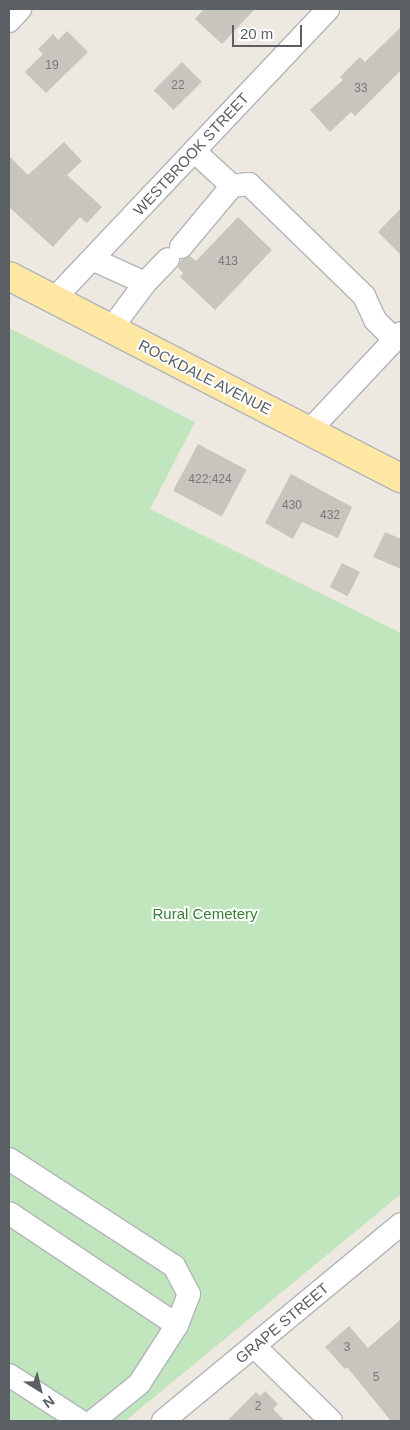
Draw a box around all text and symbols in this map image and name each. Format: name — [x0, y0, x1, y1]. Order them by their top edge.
scale bar — [235, 15, 305, 47]
text: 20 m — [240, 25, 273, 42]
house number: 19 — [45, 59, 59, 73]
house number: 22 — [171, 79, 185, 93]
house number: 33 — [354, 82, 368, 96]
street label: WESTBROOK STREET — [130, 89, 252, 219]
house number: 413 — [218, 255, 238, 269]
street label: ROCKDALE AVENUE — [135, 336, 275, 418]
house number: 422;424 — [188, 473, 232, 487]
house number: 430 — [282, 499, 302, 513]
house number: 432 — [320, 509, 340, 523]
park label: Rural Cemetery — [152, 905, 258, 923]
street label: GRAPE STREET — [232, 1279, 332, 1367]
house number: 3 — [344, 1341, 350, 1355]
north arrow — [15, 1365, 65, 1415]
house number: 5 — [373, 1371, 379, 1385]
text: N — [40, 1393, 58, 1412]
house number: 2 — [255, 1400, 261, 1414]

